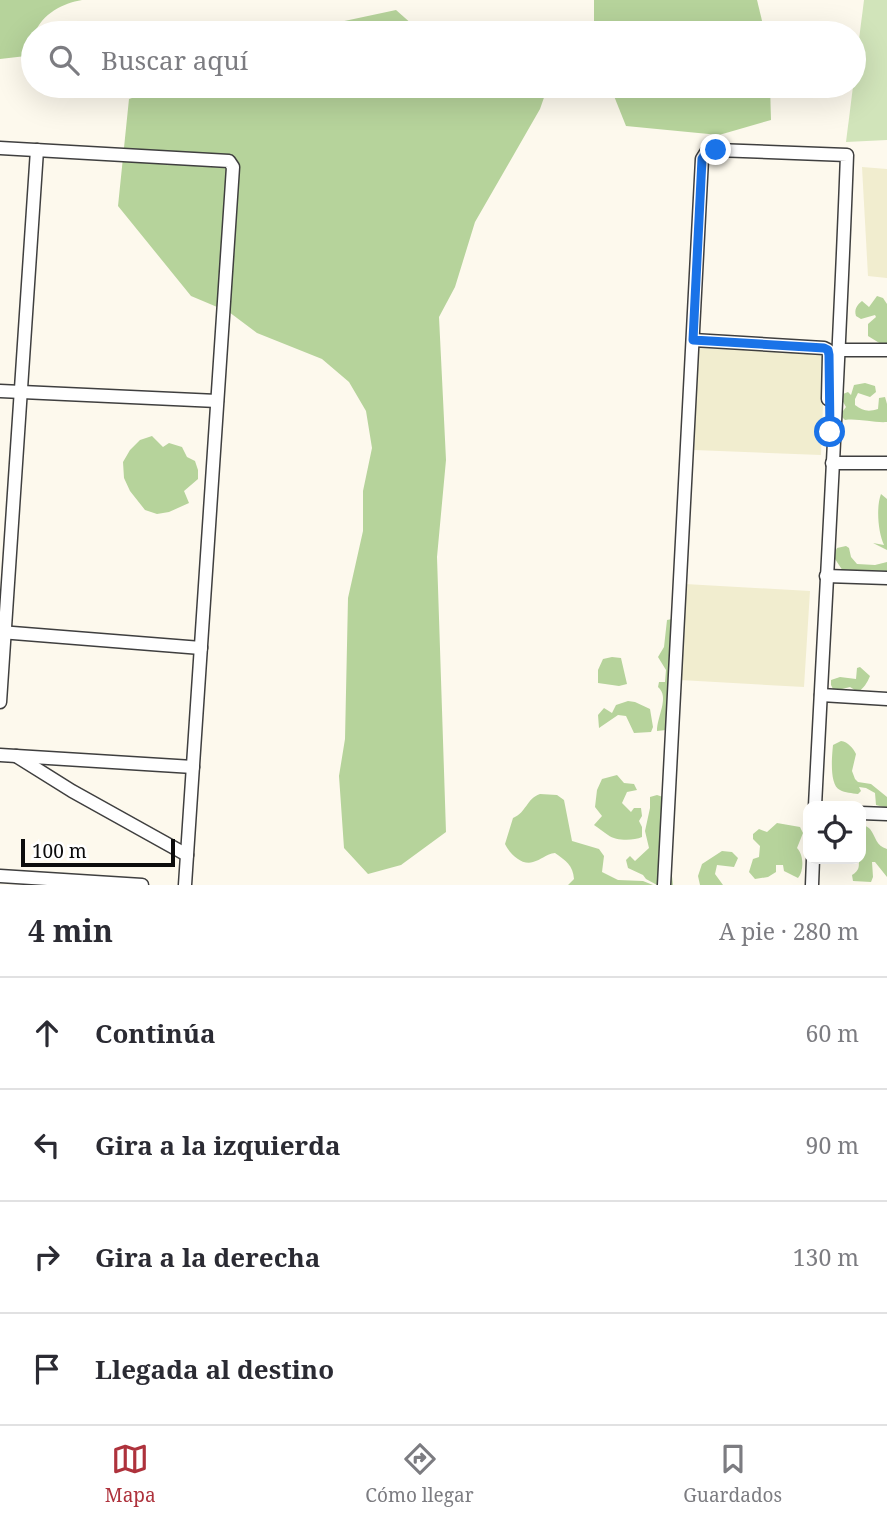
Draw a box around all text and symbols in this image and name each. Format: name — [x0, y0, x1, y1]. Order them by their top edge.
search box — [21, 21, 866, 98]
icon: search — [45, 41, 83, 79]
text: Buscar aquí — [101, 42, 248, 78]
route end — [700, 134, 731, 165]
route start — [814, 416, 845, 447]
map controls — [803, 801, 866, 864]
button: locate — [803, 801, 866, 864]
scale bar — [21, 836, 175, 868]
text: 100 m — [32, 838, 87, 864]
text: 4 min — [28, 910, 113, 951]
text: A pie · 280 m — [719, 915, 859, 947]
icon: ahead — [28, 1014, 66, 1052]
text: Continúa — [95, 1015, 216, 1051]
text: 60 m — [806, 1017, 859, 1049]
icon: left — [28, 1126, 66, 1164]
text: Gira a la izquierda — [95, 1127, 341, 1163]
text: 90 m — [806, 1129, 859, 1161]
icon: right — [28, 1238, 66, 1276]
text: Gira a la derecha — [95, 1239, 320, 1275]
text: 130 m — [793, 1241, 859, 1273]
icon: arrive — [28, 1350, 66, 1388]
text: Llegada al destino — [95, 1351, 334, 1387]
tab: Mapa — [105, 1440, 156, 1508]
tab: Cómo llegar — [365, 1440, 474, 1508]
tab: Guardados — [683, 1440, 782, 1508]

